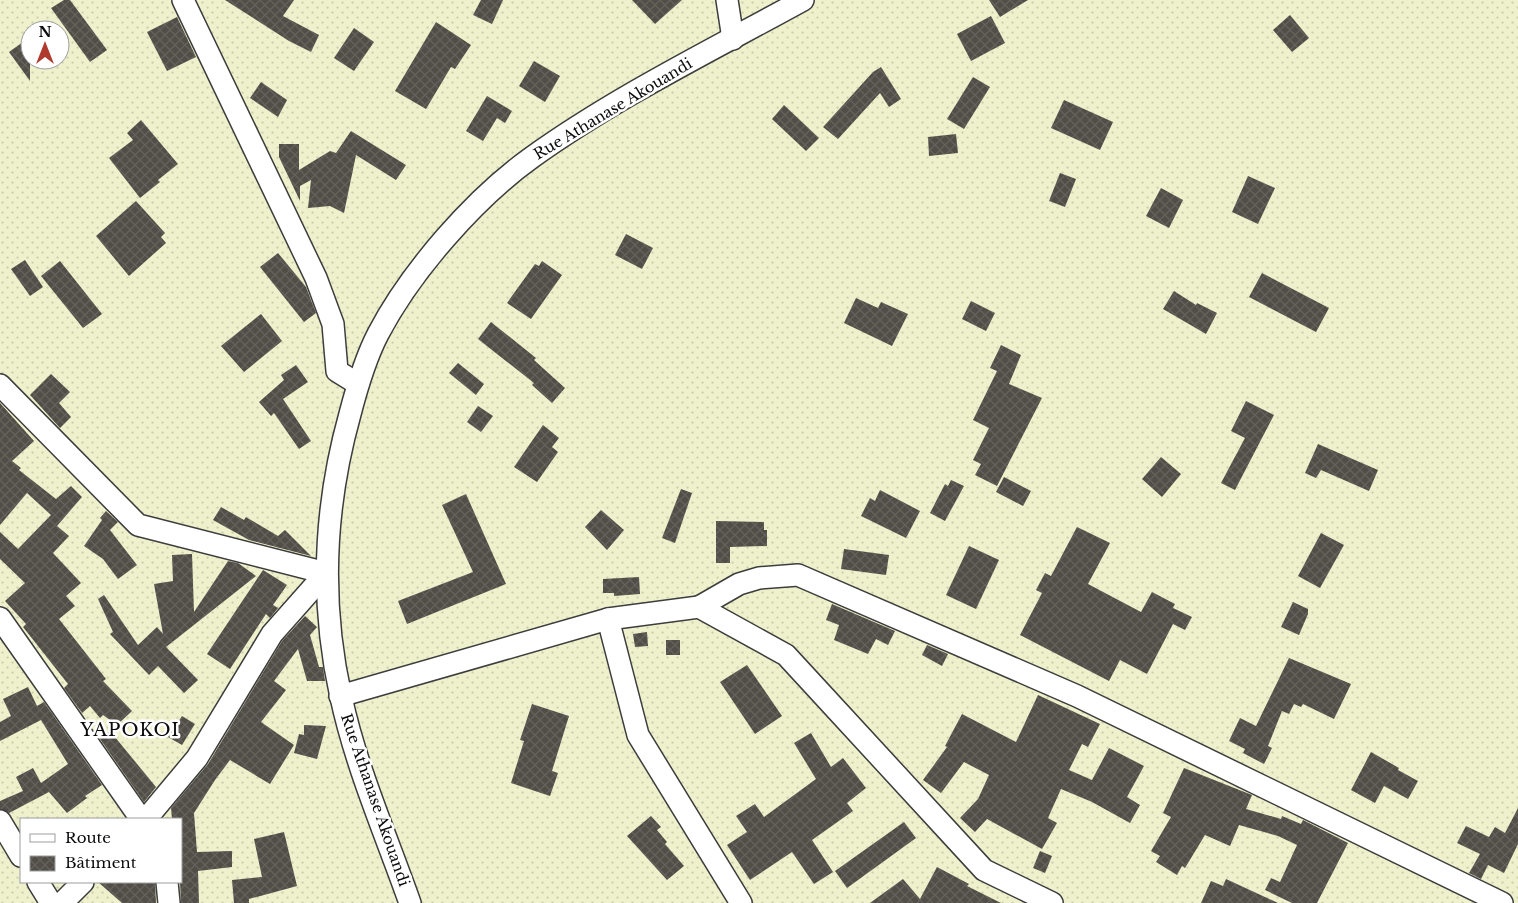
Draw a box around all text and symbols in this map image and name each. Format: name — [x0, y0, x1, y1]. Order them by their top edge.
north arrow — [20, 20, 70, 70]
text: N — [38, 23, 52, 41]
street label: Rue Athanase Akouandi — [530, 54, 696, 164]
street label: Rue Athanase Akouandi — [337, 711, 414, 889]
district label: YAPOKOI — [79, 719, 180, 741]
legend — [20, 818, 182, 883]
text: Route — [65, 828, 111, 847]
text: Bâtiment — [65, 853, 137, 872]

